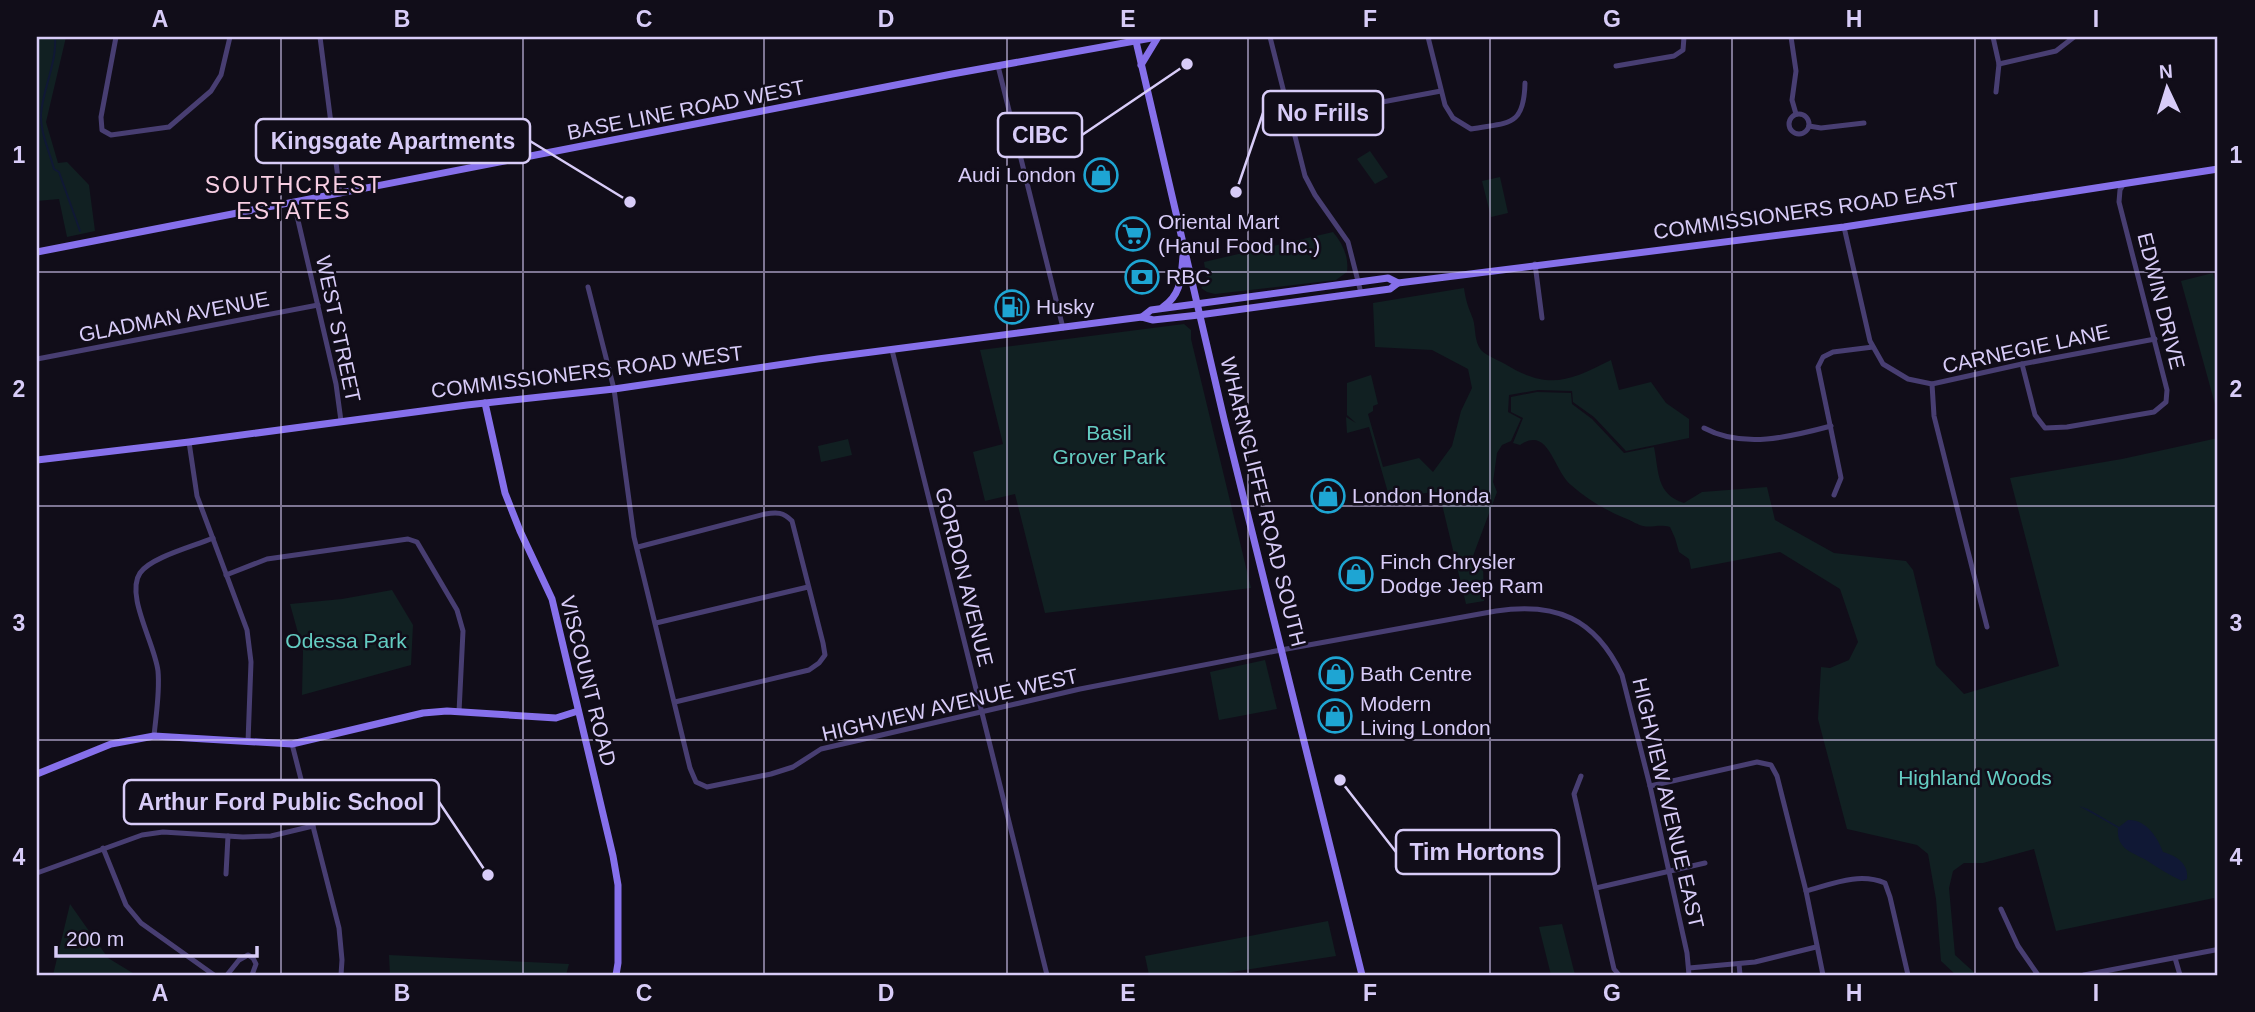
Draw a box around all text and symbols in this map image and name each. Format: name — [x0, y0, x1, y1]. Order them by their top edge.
text: A — [152, 6, 168, 32]
text: B — [394, 6, 410, 32]
text: C — [636, 6, 652, 32]
text: D — [878, 6, 894, 32]
text: E — [1120, 6, 1136, 32]
text: F — [1363, 6, 1377, 32]
text: G — [1603, 6, 1621, 32]
text: H — [1846, 6, 1862, 32]
text: I — [2093, 6, 2099, 32]
north arrow — [2132, 52, 2202, 122]
text: N — [2158, 61, 2173, 82]
street label: BASE LINE ROAD WEST — [565, 75, 807, 144]
callout: No Frills — [1263, 91, 1383, 135]
text: No Frills — [1277, 100, 1369, 126]
callout: CIBC — [998, 113, 1082, 157]
callout: Kingsgate Apartments — [256, 119, 530, 163]
text: CIBC — [1012, 122, 1068, 148]
text: Kingsgate Apartments — [271, 128, 515, 154]
text: 1 — [13, 142, 26, 168]
text: 1 — [2230, 142, 2243, 168]
shop icon: Audi London — [1082, 156, 1120, 194]
place label: Audi London — [958, 163, 1076, 186]
district label: SOUTHCREST ESTATES — [205, 172, 383, 224]
street label: COMMISSIONERS ROAD EAST — [1652, 178, 1960, 243]
place label: Oriental Mart (Hanul Food Inc.) — [1158, 210, 1320, 257]
supermarket icon: Oriental Mart (Hanul Food Inc.) — [1114, 215, 1152, 253]
street label: EDWIN DRIVE — [2133, 230, 2190, 372]
street label: WEST STREET — [312, 254, 365, 404]
bank icon: RBC — [1123, 258, 1161, 296]
place label: RBC — [1166, 265, 1210, 288]
street label: GLADMAN AVENUE — [77, 287, 271, 346]
fuel station icon: Husky — [993, 288, 1031, 326]
place label: Husky — [1036, 295, 1095, 318]
street label: CARNEGIE LANE — [1940, 320, 2112, 377]
street label: COMMISSIONERS ROAD WEST — [430, 341, 744, 402]
street label: WHARNCLIFFE ROAD SOUTH — [1216, 355, 1311, 649]
text: 2 — [13, 376, 25, 402]
text: 2 — [2230, 376, 2242, 402]
park label: Basil Grover Park — [1052, 421, 1166, 468]
shop icon: London Honda — [1309, 477, 1347, 515]
place label: London Honda — [1352, 484, 1490, 507]
street label: GORDON AVENUE — [931, 485, 998, 669]
place label: Finch Chrysler Dodge Jeep Ram — [1380, 550, 1543, 597]
shop icon: Finch Chrysler Dodge Jeep Ram — [1337, 555, 1375, 593]
street label: VISCOUNT ROAD — [556, 593, 621, 768]
text: 3 — [13, 610, 25, 636]
text: 3 — [2230, 610, 2242, 636]
park label: Odessa Park — [285, 629, 407, 652]
shop icon: Bath Centre — [1317, 655, 1355, 693]
place label: Bath Centre — [1360, 662, 1472, 685]
street label: HIGHVIEW AVENUE WEST — [820, 664, 1080, 745]
street label: HIGHVIEW AVENUE EAST — [1628, 675, 1709, 931]
place label: Modern Living London — [1360, 692, 1491, 739]
shop icon: Modern Living London — [1316, 697, 1354, 735]
park label: Highland Woods — [1898, 766, 2052, 789]
callout: Arthur Ford Public School — [124, 780, 439, 824]
text: Arthur Ford Public School — [138, 789, 424, 815]
callout: Tim Hortons — [1396, 830, 1559, 874]
text: Tim Hortons — [1409, 839, 1545, 865]
text: 4 — [13, 844, 26, 870]
text: 4 — [2230, 844, 2243, 870]
scale bar — [56, 914, 257, 958]
text: 200 m — [66, 927, 124, 950]
text: A — [152, 980, 168, 1006]
text: B — [394, 980, 410, 1006]
text: C — [636, 980, 652, 1006]
text: D — [878, 980, 894, 1006]
text: E — [1120, 980, 1136, 1006]
text: F — [1363, 980, 1377, 1006]
text: G — [1603, 980, 1621, 1006]
text: H — [1846, 980, 1862, 1006]
text: I — [2093, 980, 2099, 1006]

